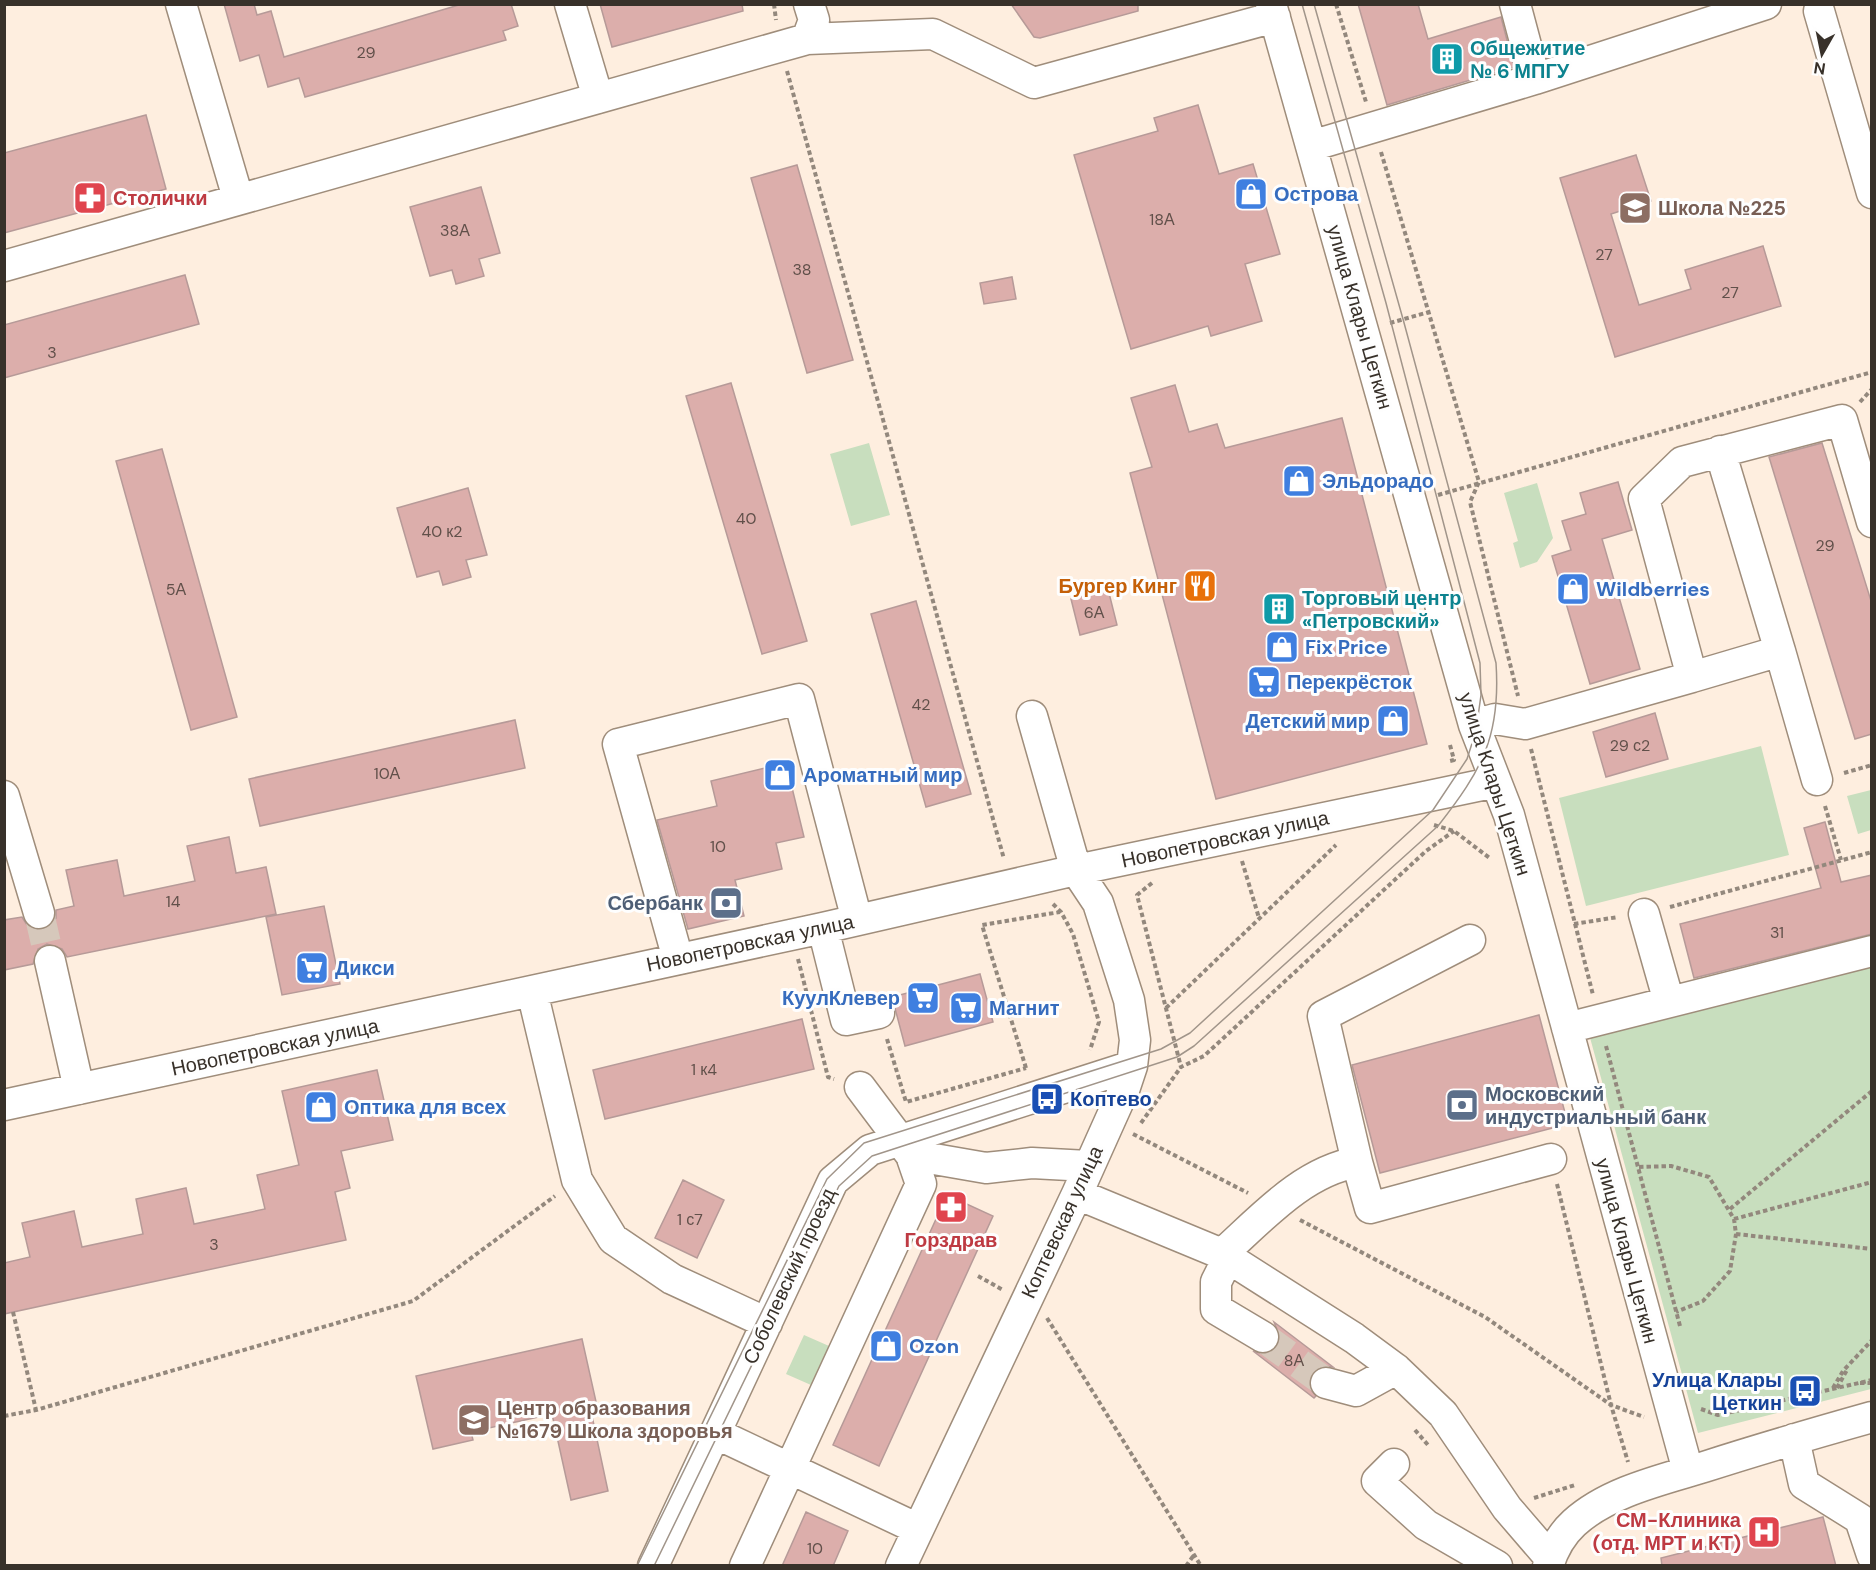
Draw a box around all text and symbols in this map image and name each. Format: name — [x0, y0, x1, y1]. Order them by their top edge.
north arrow — [1792, 24, 1852, 84]
place label: Общежитие № 6 МПГУ — [1470, 35, 1585, 84]
building icon: Общежитие № 6 МПГУ — [1429, 41, 1465, 77]
house number: 29 — [356, 42, 376, 63]
text: N — [1812, 57, 1827, 80]
shop icon: Острова — [1233, 176, 1269, 212]
pharmacy icon: Столички — [72, 180, 108, 216]
place label: Острова — [1274, 181, 1359, 207]
place label: Столички — [113, 185, 208, 211]
school or university icon: Школа №225 — [1617, 190, 1653, 226]
place label: Школа №225 — [1658, 195, 1786, 221]
house number: 18А — [1149, 209, 1175, 230]
house number: 38А — [440, 220, 470, 241]
street label: улица Клары Цеткин — [1321, 222, 1399, 412]
house number: 27 — [1595, 244, 1613, 265]
house number: 38 — [792, 259, 812, 280]
house number: 27 — [1721, 282, 1739, 303]
house number: 3 — [47, 342, 57, 363]
shop icon: Эльдорадо — [1281, 463, 1317, 499]
place label: Эльдорадо — [1322, 468, 1434, 494]
house number: 40 — [736, 508, 756, 529]
house number: 40 к2 — [421, 521, 463, 542]
house number: 29 — [1815, 535, 1835, 556]
restaurant icon: Бургер Кинг — [1182, 568, 1218, 604]
shop icon: Wildberries — [1555, 571, 1591, 607]
place label: Бургер Кинг — [1059, 573, 1177, 599]
place label: Wildberries — [1596, 576, 1710, 602]
house number: 5А — [166, 579, 187, 600]
place label: Торговый центр «Петровский» — [1302, 585, 1462, 634]
building icon: Торговый центр «Петровский» — [1261, 591, 1297, 627]
house number: 6А — [1084, 602, 1105, 623]
shop icon: Fix Price — [1264, 629, 1300, 665]
place label: Fix Price — [1305, 634, 1388, 660]
supermarket icon: Перекрёсток — [1246, 664, 1282, 700]
place label: Перекрёсток — [1287, 669, 1413, 695]
street label: улица Клары Цеткин — [1453, 689, 1537, 879]
house number: 42 — [912, 694, 930, 715]
shop icon: Детский мир — [1375, 703, 1411, 739]
place label: Детский мир — [1245, 708, 1370, 734]
house number: 29 с2 — [1610, 735, 1650, 756]
shop icon: Ароматный мир — [762, 757, 798, 793]
place label: Ароматный мир — [803, 762, 963, 788]
house number: 10А — [374, 763, 401, 784]
street label: Новопетровская улица — [1119, 804, 1332, 874]
house number: 10 — [710, 836, 726, 857]
bank icon: Сбербанк — [708, 885, 744, 921]
place label: Сбербанк — [608, 890, 704, 916]
house number: 14 — [166, 891, 181, 912]
street label: Новопетровская улица — [644, 908, 857, 978]
house number: 31 — [1770, 922, 1784, 943]
supermarket icon: Дикси — [294, 950, 330, 986]
place label: Дикси — [335, 955, 395, 981]
supermarket icon: КуулКлевер — [905, 980, 941, 1016]
place label: КуулКлевер — [782, 985, 900, 1011]
supermarket icon: Магнит — [948, 990, 984, 1026]
place label: Магнит — [989, 995, 1060, 1021]
street label: Новопетровская улица — [169, 1012, 382, 1082]
house number: 1 к4 — [691, 1059, 717, 1080]
bus stop icon: Коптево — [1029, 1081, 1065, 1117]
place label: Московский индустриальный банк — [1485, 1081, 1707, 1130]
place label: Коптево — [1070, 1086, 1152, 1112]
bank icon: Московский индустриальный банк — [1444, 1087, 1480, 1123]
shop icon: Оптика для всех — [303, 1089, 339, 1125]
place label: Оптика для всех — [344, 1094, 506, 1120]
street label: Коптевская улица — [1015, 1141, 1109, 1302]
street label: улица Клары Цеткин — [1590, 1155, 1664, 1347]
street label: Соболевский проезд — [737, 1183, 841, 1368]
pharmacy icon: Горздрав — [933, 1189, 969, 1225]
house number: 1 с7 — [677, 1209, 703, 1230]
place label: Горздрав — [905, 1227, 997, 1253]
house number: 3 — [209, 1234, 219, 1255]
shop icon: Ozon — [868, 1328, 904, 1364]
place label: Ozon — [909, 1333, 959, 1359]
house number: 8А — [1284, 1350, 1305, 1371]
place label: Улица Клары Цеткин — [1652, 1367, 1782, 1416]
bus stop icon: Улица Клары Цеткин — [1787, 1373, 1823, 1409]
place label: Центр образования №1679 Школа здоровья — [497, 1395, 733, 1444]
school or university icon: Центр образования №1679 Школа здоровья — [456, 1402, 492, 1438]
place label: СМ-Клиника (отд. МРТ и КТ) — [1593, 1507, 1742, 1556]
hospital icon: СМ-Клиника (отд. МРТ и КТ) — [1746, 1514, 1782, 1550]
house number: 10 — [807, 1538, 823, 1559]

